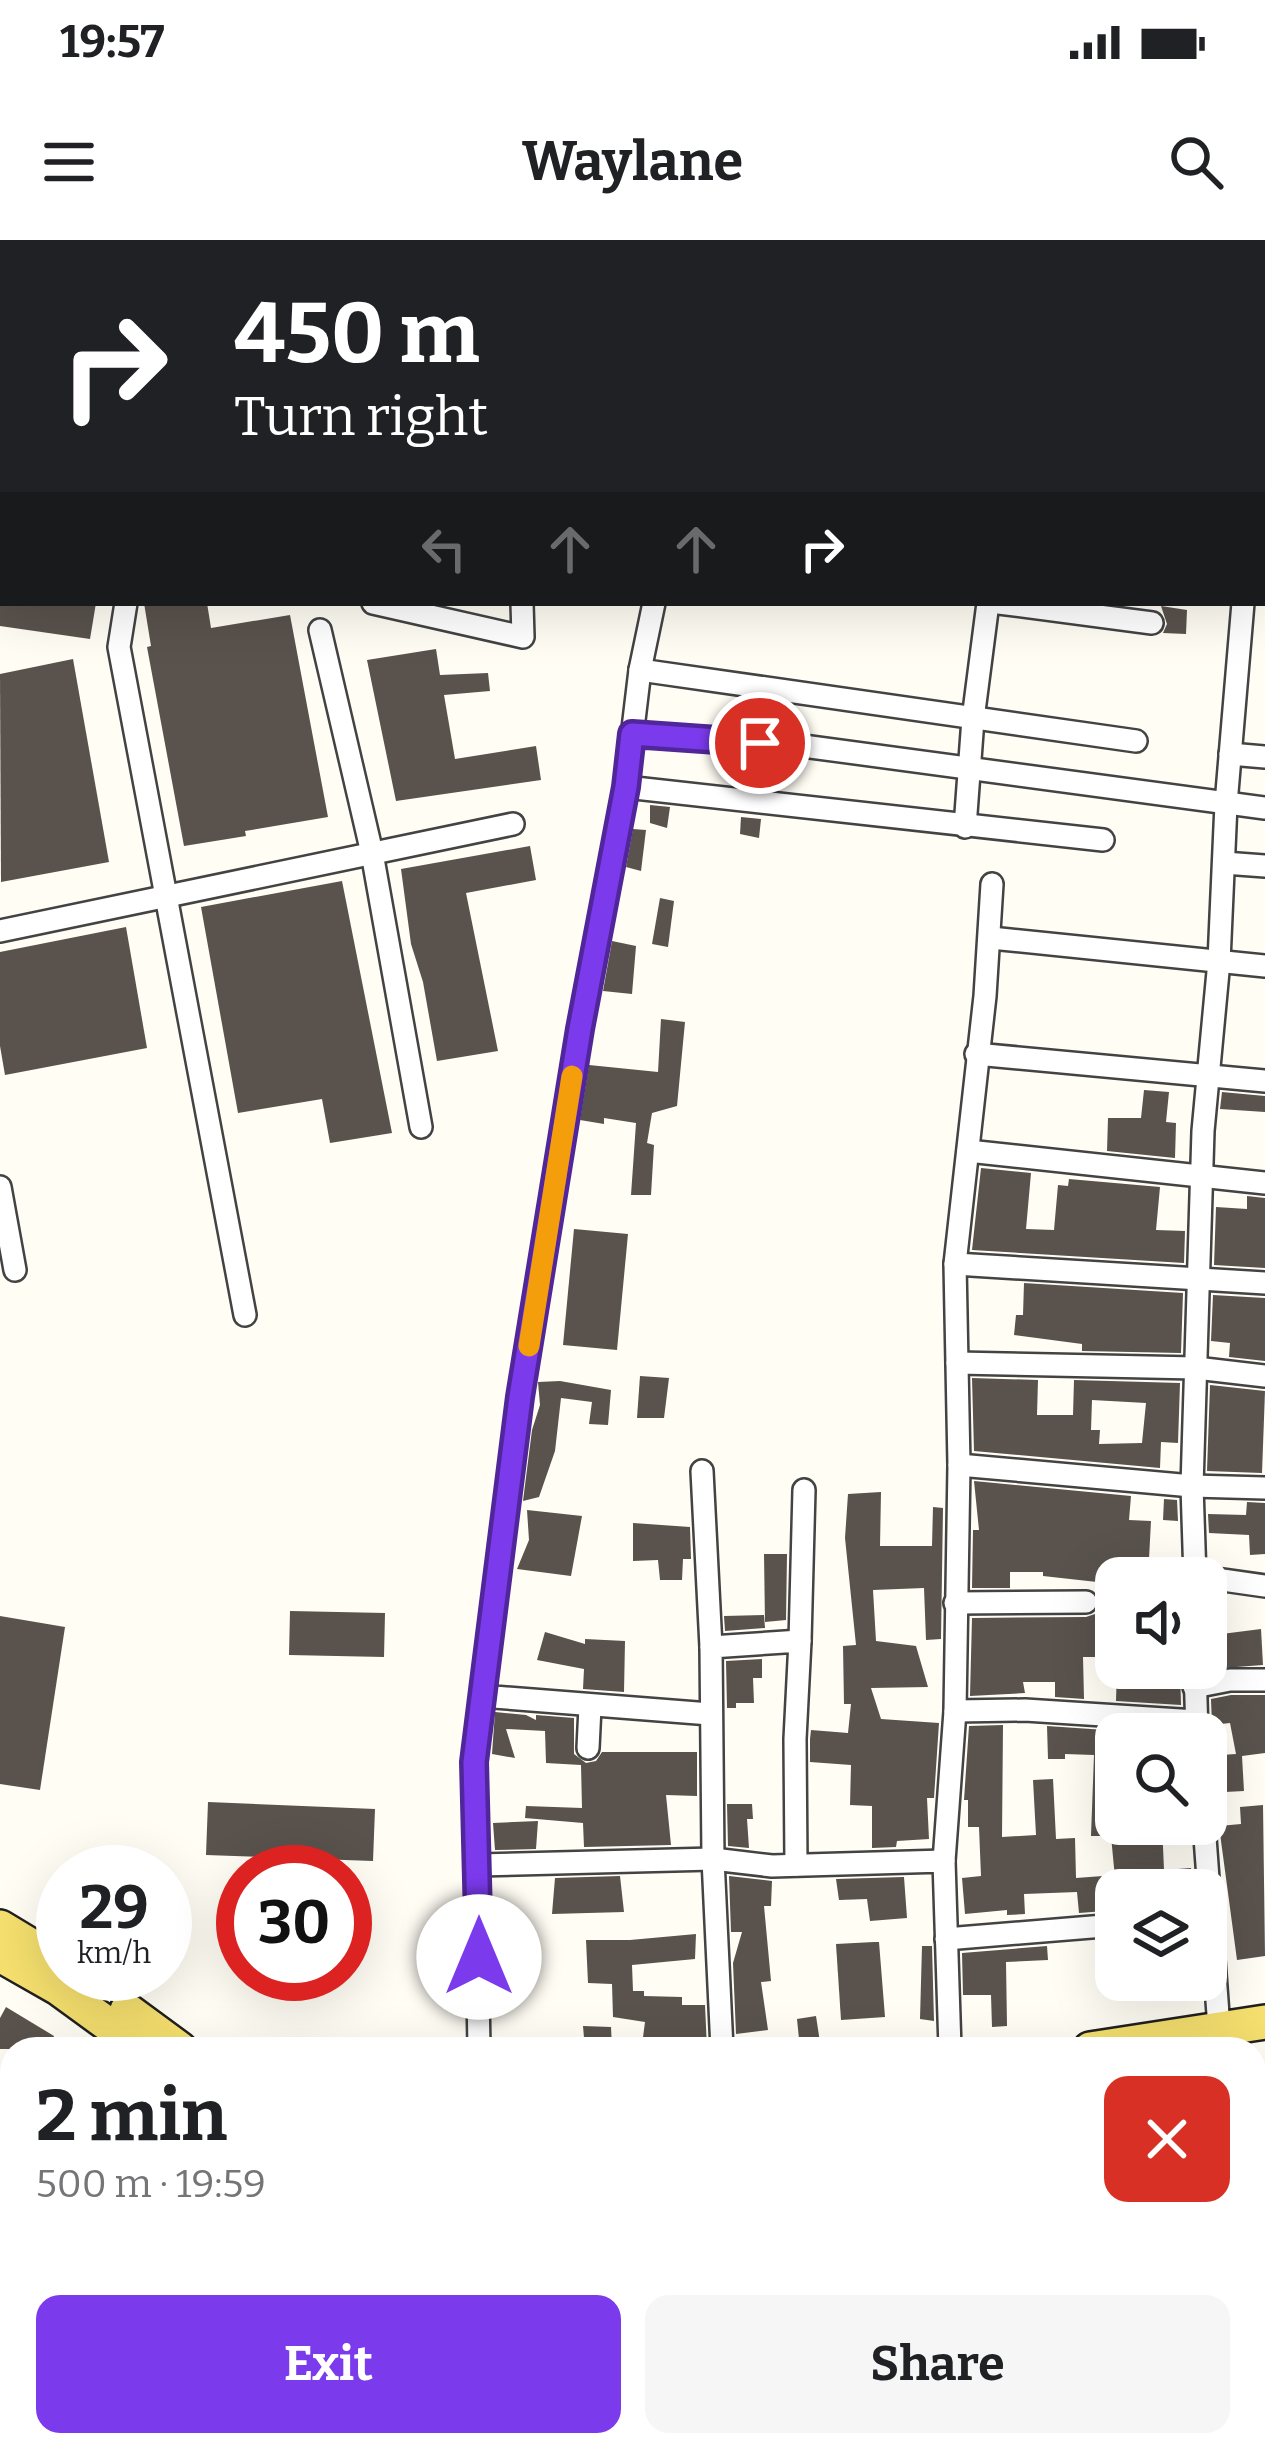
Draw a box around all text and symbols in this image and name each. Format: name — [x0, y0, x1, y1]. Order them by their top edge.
text: 19:57 — [60, 15, 164, 69]
icon: menu — [36, 129, 102, 195]
icon: search — [1163, 129, 1229, 195]
text: Waylane — [522, 130, 743, 194]
text: 450 m — [234, 283, 480, 384]
icon: right — [36, 288, 192, 444]
text: Turn right — [234, 385, 488, 449]
icon: left — [411, 516, 477, 582]
icon: ahead — [537, 516, 603, 582]
icon: ahead — [663, 516, 729, 582]
icon: right — [789, 516, 855, 582]
pin — [709, 692, 811, 794]
icon: arrive — [727, 710, 793, 776]
map controls — [1095, 1557, 1227, 2001]
button: sound — [1095, 1557, 1227, 1689]
button: search — [1095, 1713, 1227, 1845]
speed limit sign: 30 — [216, 1845, 372, 2001]
button: layers — [1095, 1869, 1227, 2001]
text: 29 — [79, 1872, 149, 1944]
position arrow — [416, 1894, 542, 2020]
text: km/h — [77, 1935, 151, 1971]
text: 2 min — [36, 2073, 227, 2159]
button: close — [1104, 2076, 1230, 2202]
text: 500 m · 19:59 — [36, 2161, 266, 2207]
button: Exit — [36, 2295, 621, 2433]
button: Share — [645, 2295, 1230, 2433]

